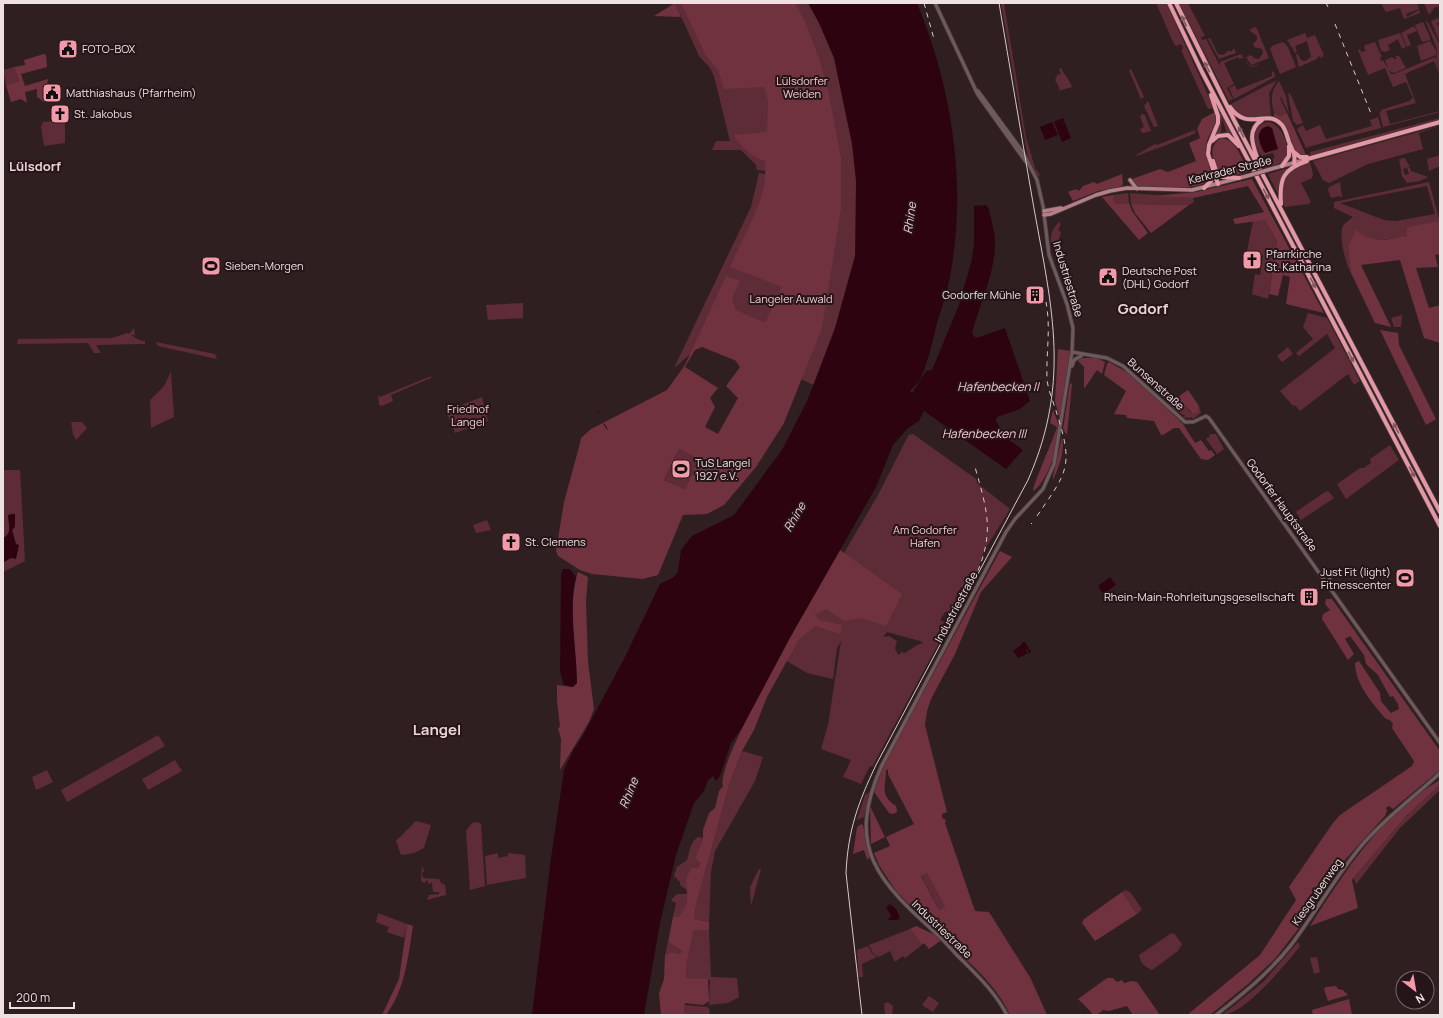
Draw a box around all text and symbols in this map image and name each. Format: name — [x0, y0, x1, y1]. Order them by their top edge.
one-way arrow — [1181, 15, 1187, 26]
public building icon: FOTO-BOX — [57, 38, 79, 60]
place label: FOTO-BOX — [82, 41, 136, 56]
one-way arrow — [1204, 61, 1211, 73]
park label: Lülsdorfer Weiden — [776, 73, 828, 101]
public building icon: Matthiashaus (Pfarrheim) — [41, 82, 63, 104]
place label: Matthiashaus (Pfarrheim) — [66, 85, 197, 100]
church icon: St. Jakobus — [49, 103, 71, 125]
place label: St. Jakobus — [74, 106, 132, 121]
one-way arrow — [1237, 127, 1244, 138]
street label: Kerkrader Straße — [1187, 152, 1273, 187]
district label: Lülsdorf — [9, 157, 61, 175]
one-way arrow — [1262, 188, 1269, 200]
water label: Rhine — [899, 200, 920, 235]
street label: Industriestraße — [1050, 239, 1087, 319]
place label: Pfarrkirche St. Katharina — [1266, 246, 1331, 274]
church icon: Pfarrkirche St. Katharina — [1241, 249, 1263, 271]
sports icon: Sieben-Morgen — [200, 255, 222, 277]
place label: Sieben-Morgen — [225, 258, 304, 273]
place label: Deutsche Post (DHL) Godorf — [1122, 263, 1197, 291]
public building icon: Deutsche Post (DHL) Godorf — [1097, 266, 1119, 288]
one-way arrow — [1310, 278, 1316, 289]
building icon: Godorfer Mühle — [1024, 284, 1046, 306]
place label: Godorfer Mühle — [942, 287, 1022, 302]
park label: Langeler Auwald — [749, 291, 833, 306]
district label: Godorf — [1118, 298, 1169, 319]
one-way arrow — [1348, 351, 1355, 363]
street label: Bunsenstraße — [1125, 354, 1188, 413]
water label: Hafenbecken II — [957, 378, 1041, 395]
park label: Friedhof Langel — [447, 401, 489, 429]
one-way arrow — [1393, 422, 1399, 433]
water label: Hafenbecken III — [942, 425, 1028, 442]
place label: TuS Langel 1927 e.V. — [695, 455, 750, 483]
street label: Godorfer Hauptstraße — [1244, 455, 1322, 555]
sports icon: TuS Langel 1927 e.V. — [670, 458, 692, 480]
one-way arrow — [1409, 467, 1415, 478]
water label: Rhine — [779, 498, 810, 535]
park label: Am Godorfer Hafen — [893, 522, 957, 550]
church icon: St. Clemens — [500, 531, 522, 553]
place label: St. Clemens — [525, 534, 586, 549]
place label: Just Fit (light) Fitnesscenter — [1320, 564, 1391, 592]
sports icon: Just Fit (light) Fitnesscenter — [1394, 567, 1416, 589]
street label: Industriestraße — [931, 568, 981, 645]
building icon: Rhein-Main-Rohrleitungsgesellschaft — [1298, 586, 1320, 608]
place label: Rhein-Main-Rohrleitungsgesellschaft — [1104, 589, 1295, 604]
district label: Langel — [413, 719, 461, 740]
water label: Rhine — [615, 774, 643, 811]
street label: Kiesgrubenweg — [1288, 855, 1345, 928]
street label: Industriestraße — [909, 896, 976, 962]
north arrow — [1395, 970, 1435, 1010]
scale bar — [10, 984, 74, 1010]
text: 200 m — [16, 989, 50, 1006]
text: N — [1413, 991, 1428, 1008]

